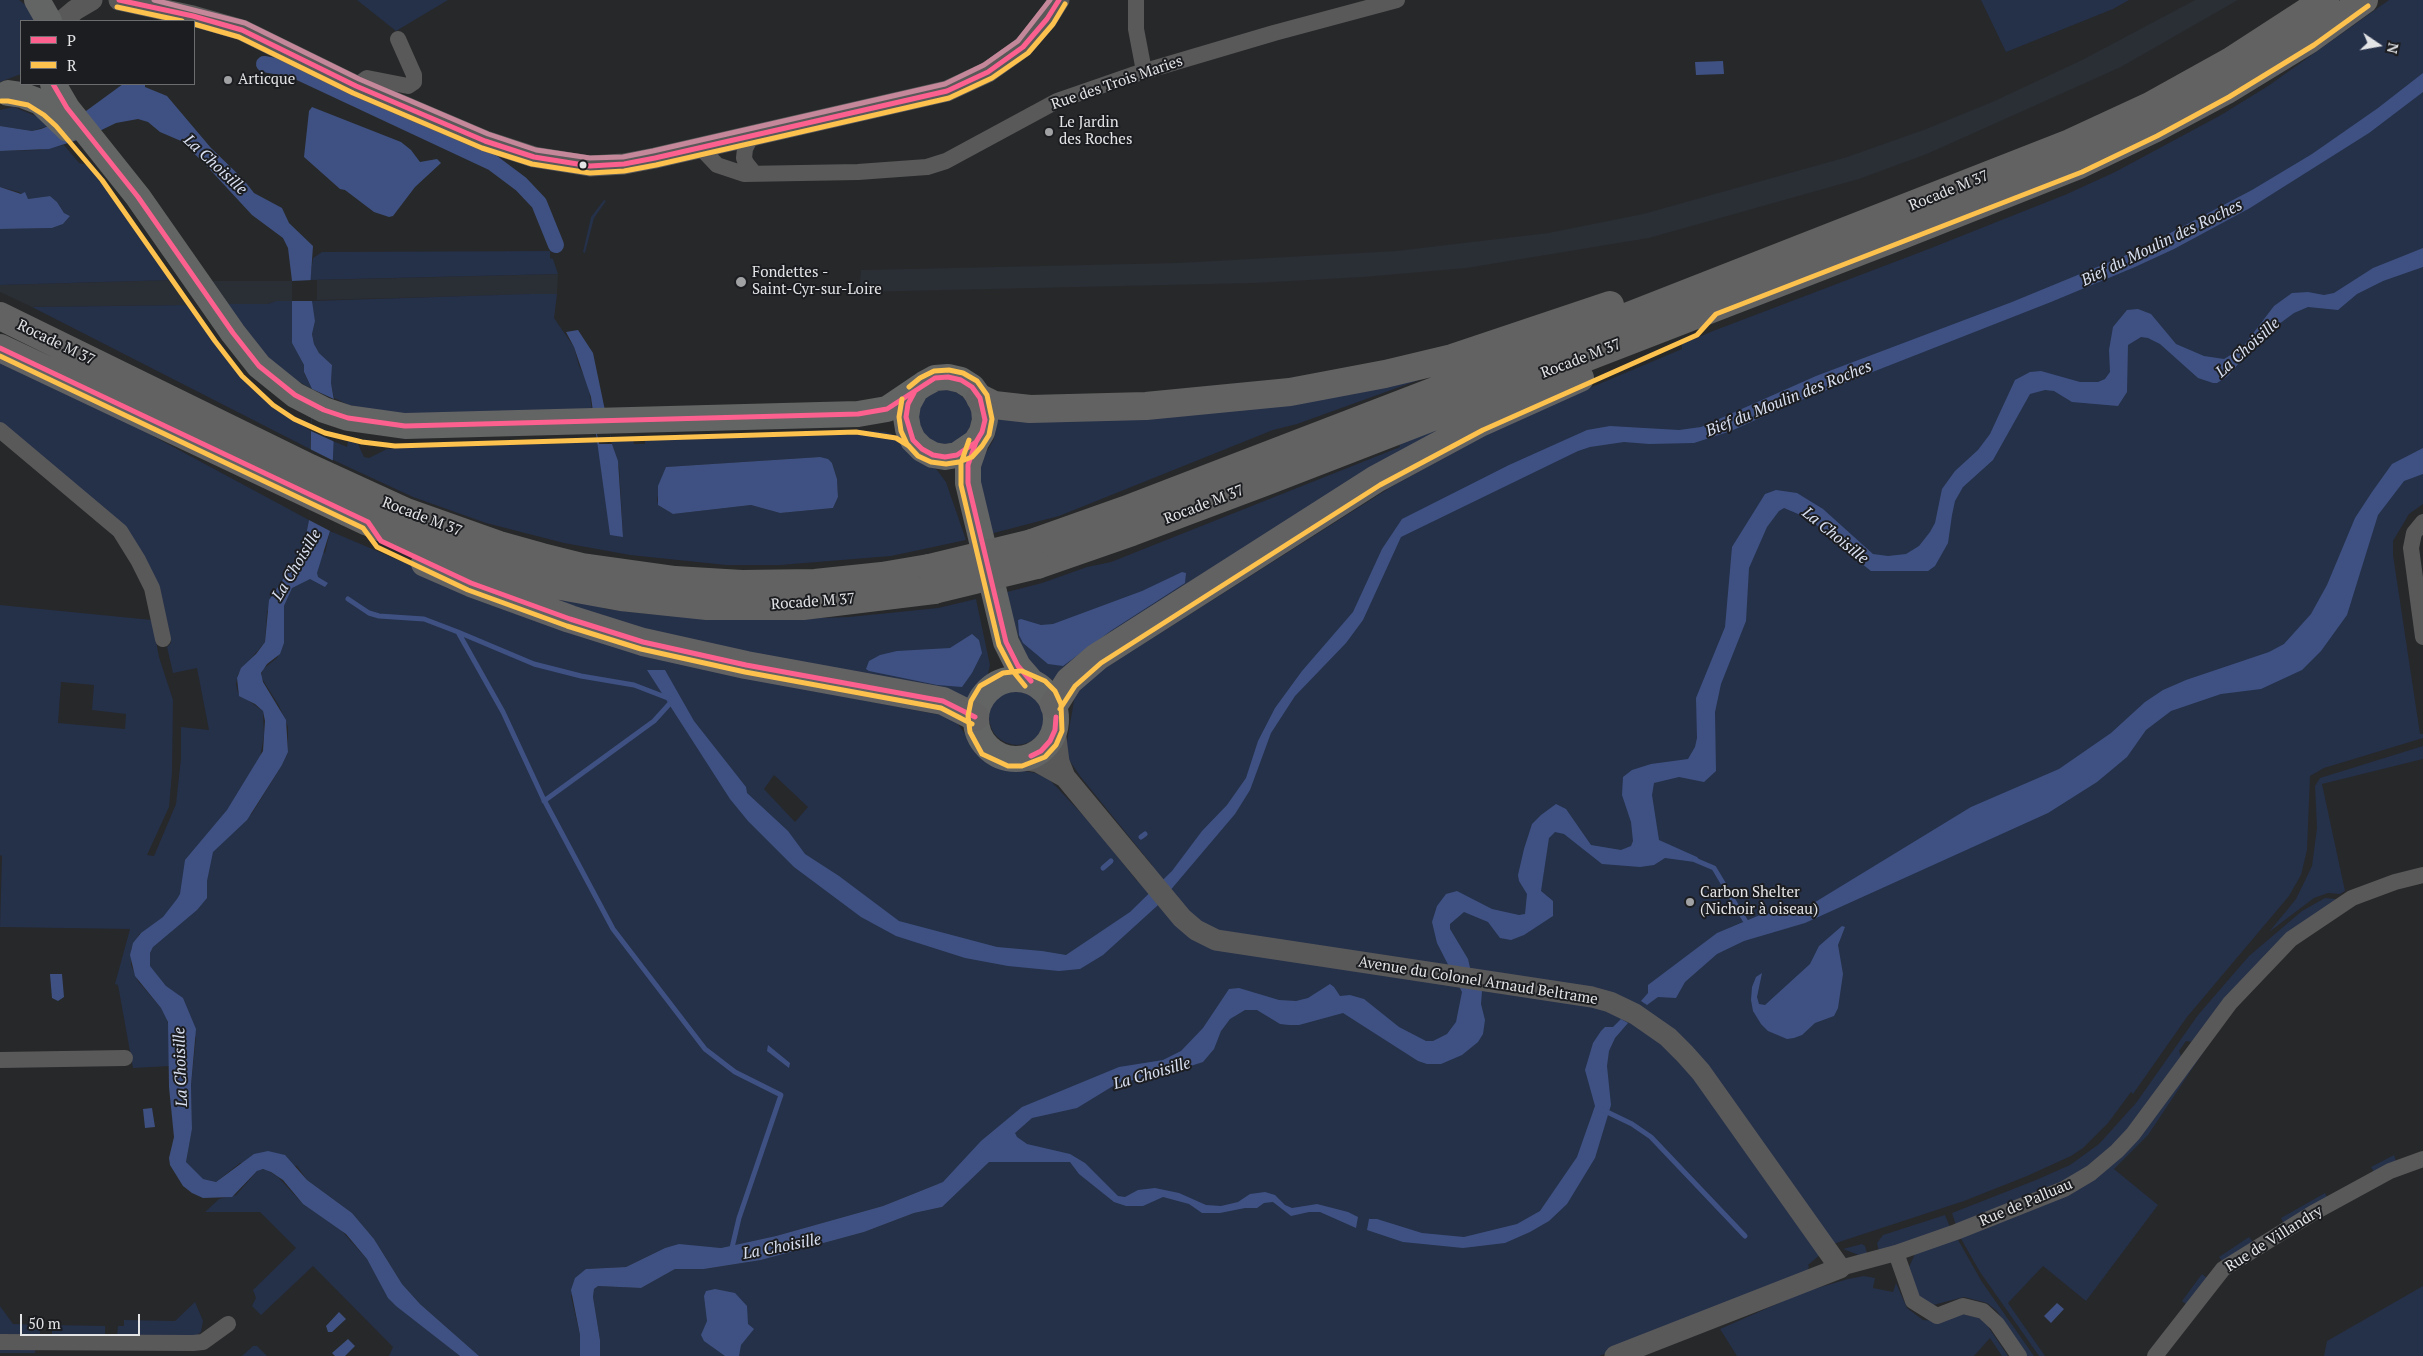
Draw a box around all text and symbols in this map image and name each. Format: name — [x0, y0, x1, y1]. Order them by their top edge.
legend — [20, 20, 195, 85]
north arrow — [2353, 20, 2403, 70]
text: P — [67, 30, 76, 50]
text: N — [2383, 41, 2404, 55]
street label: Rue des Trois Maries — [1049, 52, 1185, 114]
text: R — [67, 55, 77, 75]
place label: Articque — [238, 71, 295, 89]
marker: Articque — [222, 74, 234, 86]
place label: Le Jardin des Roches — [1059, 114, 1132, 149]
marker: Le Jardin des Roches — [1043, 126, 1055, 138]
water label: La Choisille — [179, 131, 251, 199]
unlabelled marker — [578, 160, 588, 170]
street label: Rocade M 37 — [1907, 167, 1991, 215]
water label: Bief du Moulin des Roches — [2078, 196, 2246, 290]
place label: Fondettes - Saint-Cyr-sur-Loire — [752, 264, 882, 299]
marker: Fondettes - Saint-Cyr-sur-Loire — [734, 275, 748, 289]
water label: La Choisille — [2212, 314, 2284, 382]
street label: Rocade M 37 — [14, 316, 98, 370]
street label: Rocade M 37 — [1538, 335, 1624, 383]
water label: Bief du Moulin des Roches — [1703, 357, 1875, 441]
street label: Rocade M 37 — [1161, 481, 1247, 529]
street label: Rocade M 37 — [379, 493, 465, 541]
water label: La Choisille — [1798, 503, 1872, 569]
water label: La Choisille — [268, 526, 326, 604]
street label: Rocade M 37 — [770, 590, 856, 614]
place label: Carbon Shelter (Nichoir à oiseau) — [1700, 884, 1818, 919]
marker: Carbon Shelter (Nichoir à oiseau) — [1684, 896, 1696, 908]
street label: Avenue du Colonel Arnaud Beltrame — [1357, 953, 1599, 1009]
water label: La Choisille — [170, 1027, 192, 1107]
water label: La Choisille — [1111, 1054, 1193, 1094]
street label: Rue de Palluau — [1977, 1175, 2075, 1231]
street label: Rue de Villandry — [2222, 1202, 2326, 1276]
water label: La Choisille — [741, 1230, 823, 1264]
scale bar — [22, 1304, 142, 1336]
text: 50 m — [28, 1313, 61, 1333]

